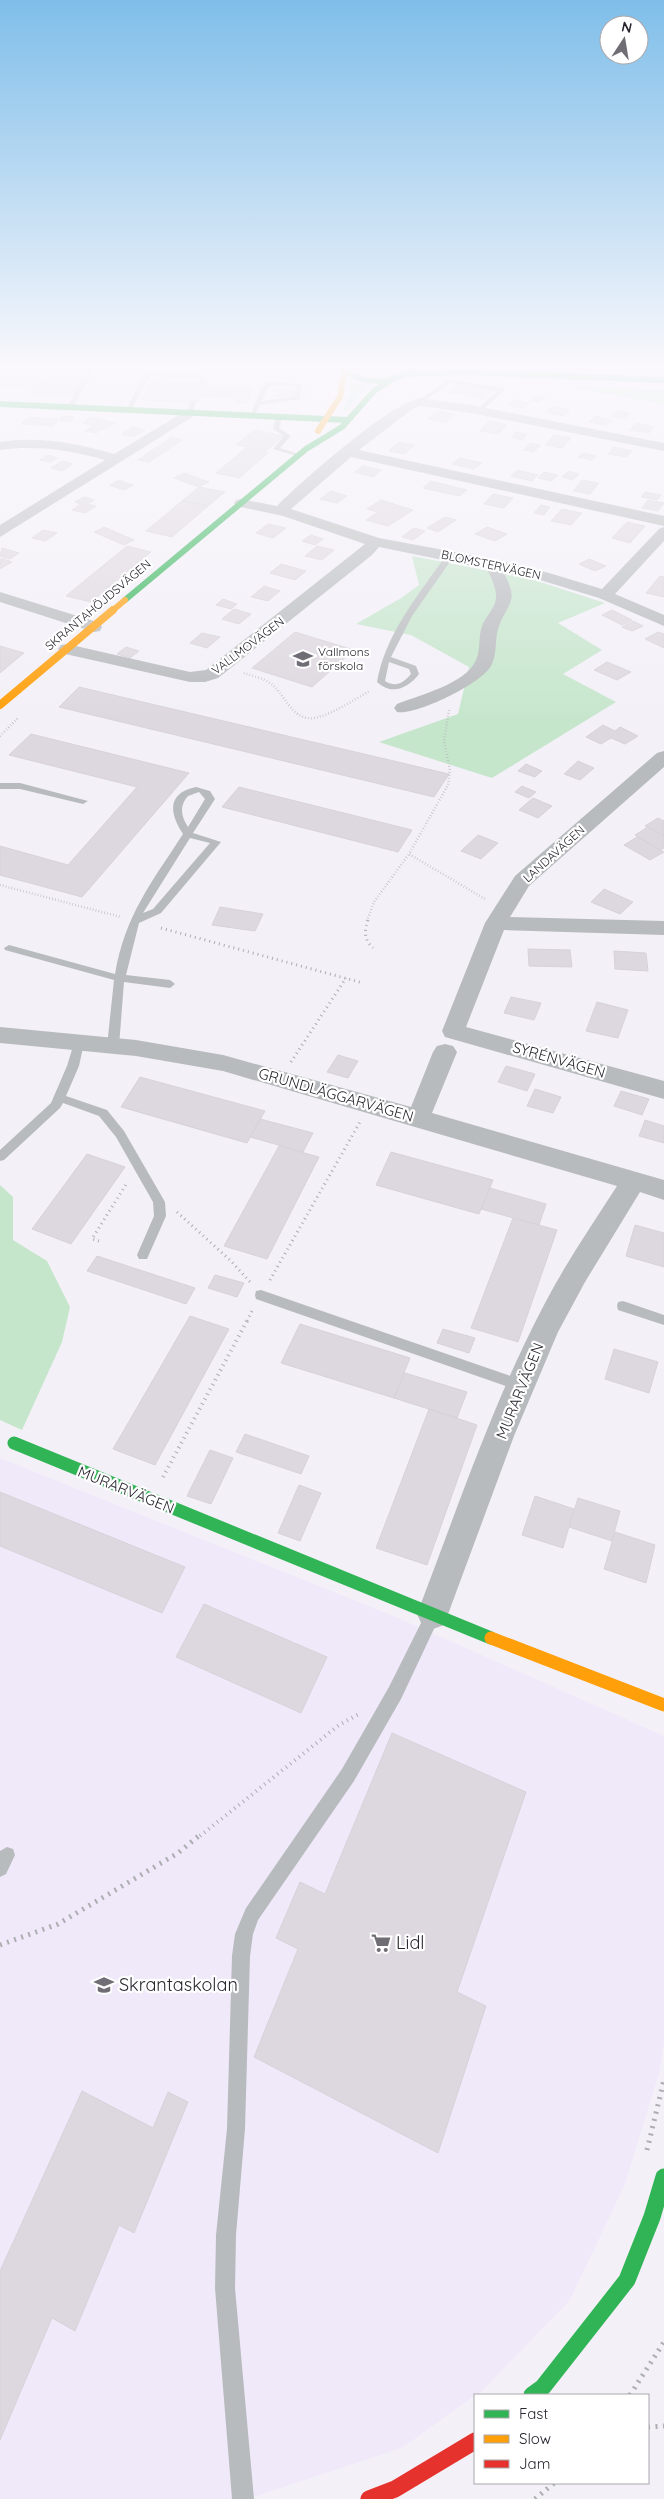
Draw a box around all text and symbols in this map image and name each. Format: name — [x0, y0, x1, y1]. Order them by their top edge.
north arrow — [599, 15, 649, 65]
text: N — [620, 17, 634, 37]
street label: BLOMSTERVÄGEN — [440, 547, 542, 582]
street label: SKRANTAHÖJDSVÄGEN — [42, 556, 154, 653]
street label: VALLMOVÄGEN — [209, 614, 287, 678]
place label: Vallmons förskola — [318, 644, 370, 673]
school or university icon: Vallmons förskola — [292, 648, 314, 670]
street label: LANDAVÄGEN — [520, 822, 588, 885]
street label: SYRÉNVÄGEN — [511, 1037, 608, 1082]
street label: GRUNDLÄGGARVÄGEN — [256, 1063, 416, 1126]
street label: MURARVÄGEN — [492, 1340, 547, 1442]
street label: MURARVÄGEN — [75, 1462, 177, 1517]
place label: Lidl — [396, 1931, 424, 1954]
supermarket icon: Lidl — [370, 1932, 392, 1954]
place label: Skrantaskolan — [119, 1973, 238, 1996]
school or university icon: Skrantaskolan — [93, 1974, 115, 1996]
legend — [474, 2394, 649, 2484]
text: Fast — [519, 2404, 548, 2423]
text: Slow — [519, 2429, 551, 2448]
text: Jam — [519, 2454, 550, 2473]

